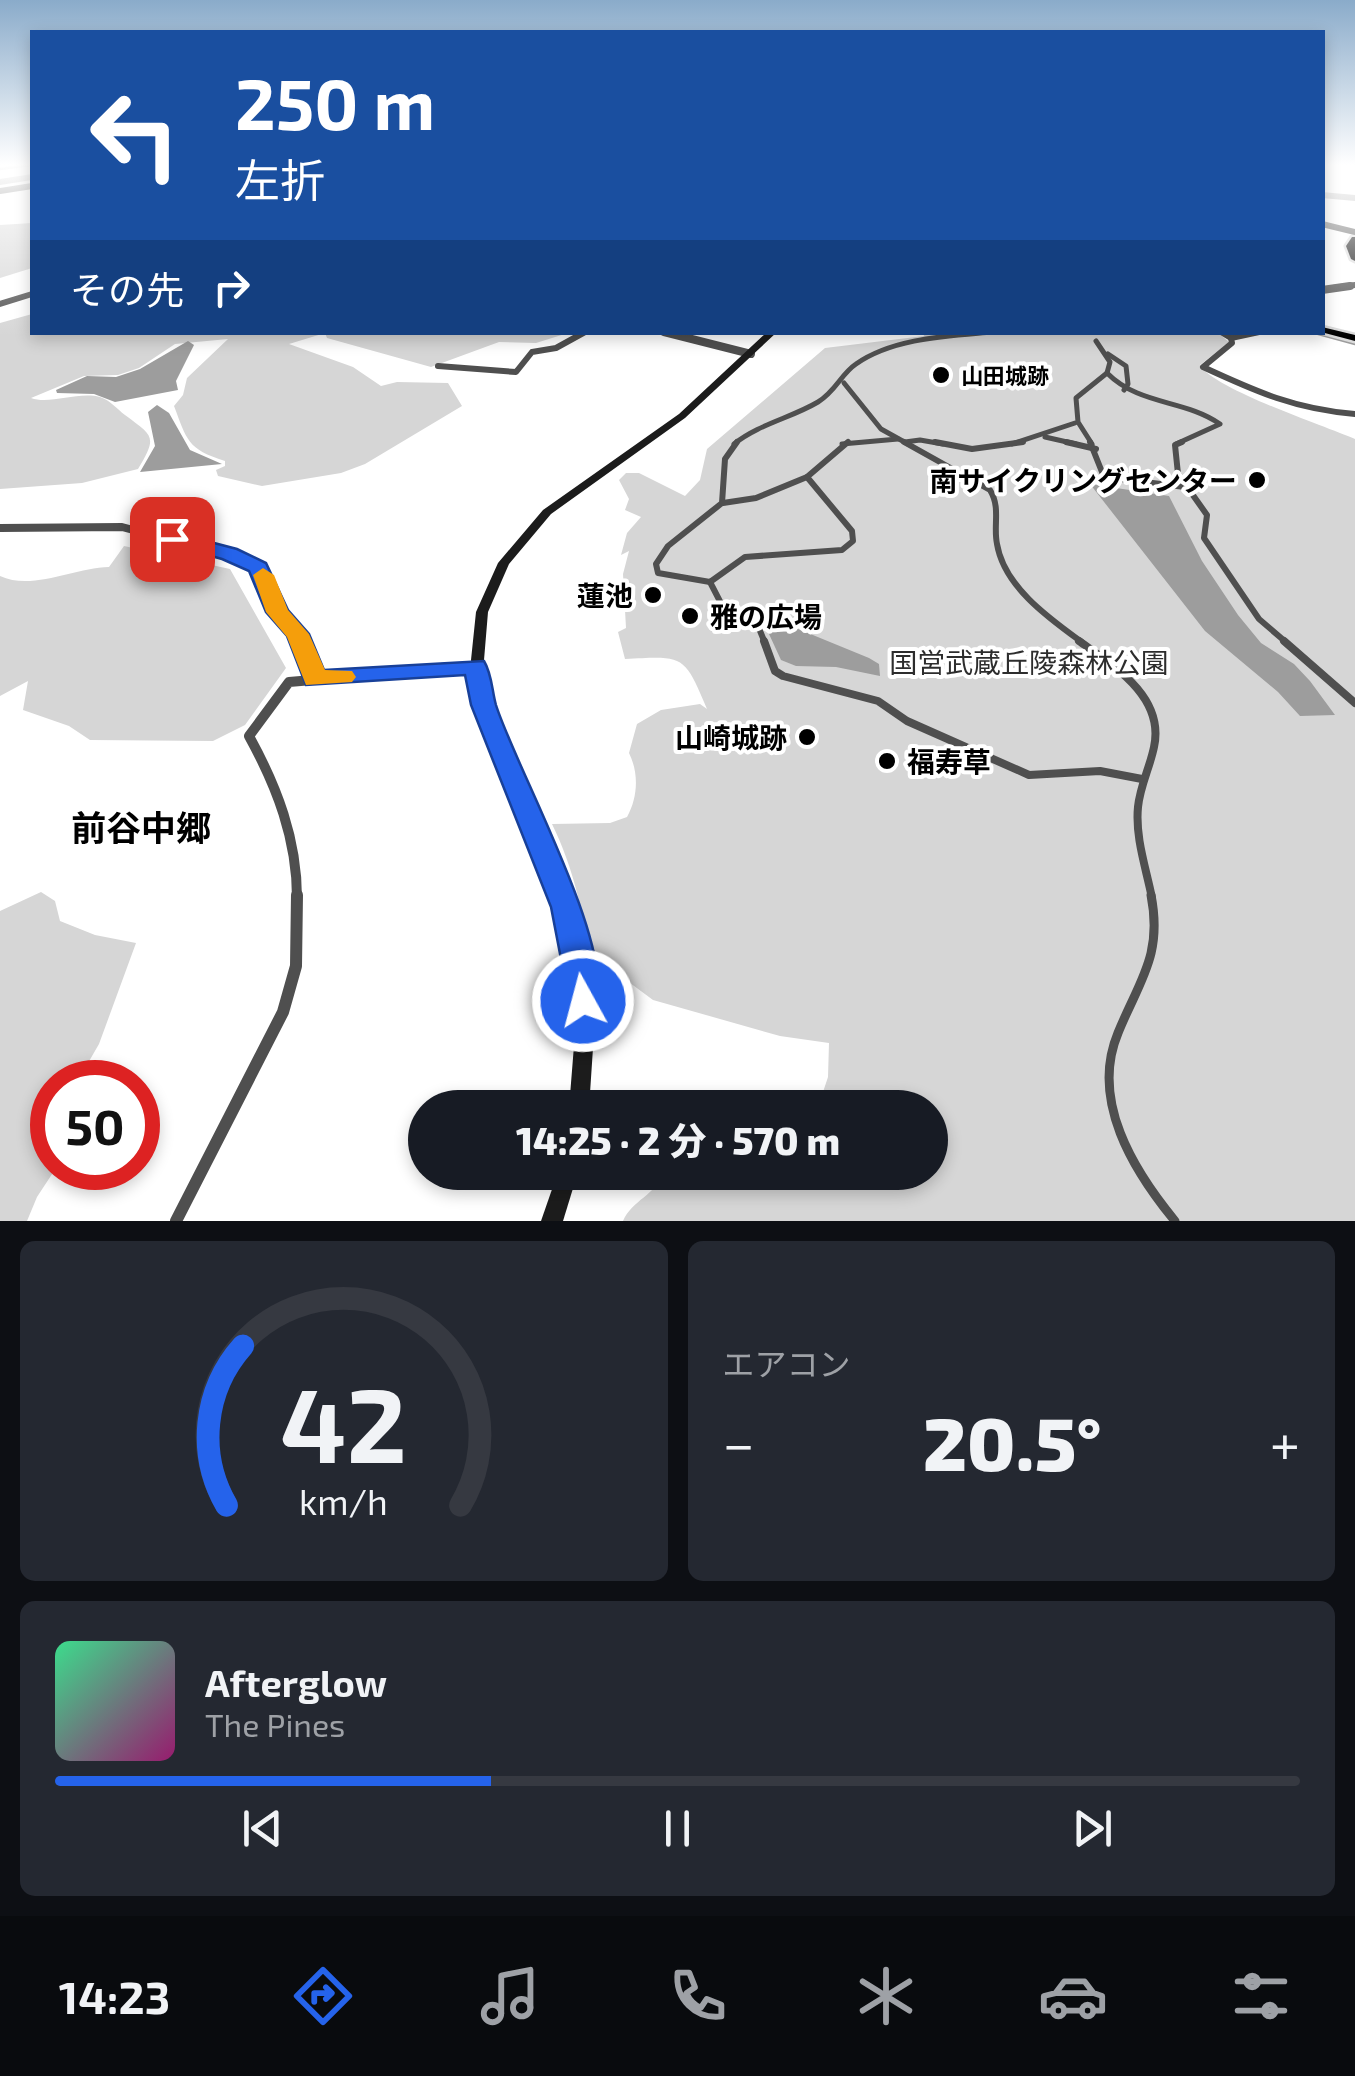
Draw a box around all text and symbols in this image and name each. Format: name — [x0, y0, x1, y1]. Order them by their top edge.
text: 250 m — [235, 60, 435, 144]
icon: left — [70, 70, 200, 200]
text: 左折 — [235, 152, 325, 206]
icon: right — [204, 260, 259, 315]
text: その先 — [70, 266, 184, 312]
place label: 山田城跡 — [961, 362, 1049, 388]
marker: 山田城跡 — [930, 364, 952, 386]
place label: 南サイクリングセンター — [930, 463, 1237, 497]
marker: 南サイクリングセンター — [1246, 469, 1268, 491]
pin — [130, 497, 215, 582]
icon: arrive — [145, 512, 200, 567]
place label: 蓮池 — [577, 578, 633, 612]
marker: 蓮池 — [642, 584, 664, 606]
place label: 雅の広場 — [710, 599, 822, 633]
marker: 雅の広場 — [679, 605, 701, 627]
park label: 国営武蔵丘陵森林公園 — [889, 645, 1169, 679]
place label: 山崎城跡 — [675, 720, 787, 754]
marker: 山崎城跡 — [796, 726, 818, 748]
place label: 福寿草 — [907, 744, 991, 778]
marker: 福寿草 — [876, 750, 898, 772]
district label: 前谷中郷 — [71, 806, 211, 848]
position arrow — [531, 949, 635, 1053]
speed limit sign: 50 — [30, 1060, 160, 1190]
text: 14:25 · 2 分 · 570 m — [516, 1117, 840, 1163]
text: エアコン — [723, 1344, 851, 1382]
text: 42 — [280, 1359, 407, 1484]
text: 20.5° — [923, 1396, 1102, 1486]
text: − — [723, 1409, 755, 1475]
text: + — [1270, 1409, 1300, 1475]
text: km/h — [299, 1479, 388, 1522]
text: Afterglow — [205, 1659, 387, 1705]
text: The Pines — [205, 1705, 345, 1743]
icon: previous — [235, 1801, 290, 1856]
icon: pause — [650, 1801, 705, 1856]
icon: next — [1065, 1801, 1120, 1856]
icon: directions — [288, 1961, 358, 2031]
icon: music — [475, 1961, 545, 2031]
icon: phone — [663, 1961, 733, 2031]
icon: climate — [851, 1961, 921, 2031]
icon: car — [1038, 1961, 1108, 2031]
icon: filters — [1226, 1961, 1296, 2031]
text: 14:23 — [59, 1969, 170, 2023]

